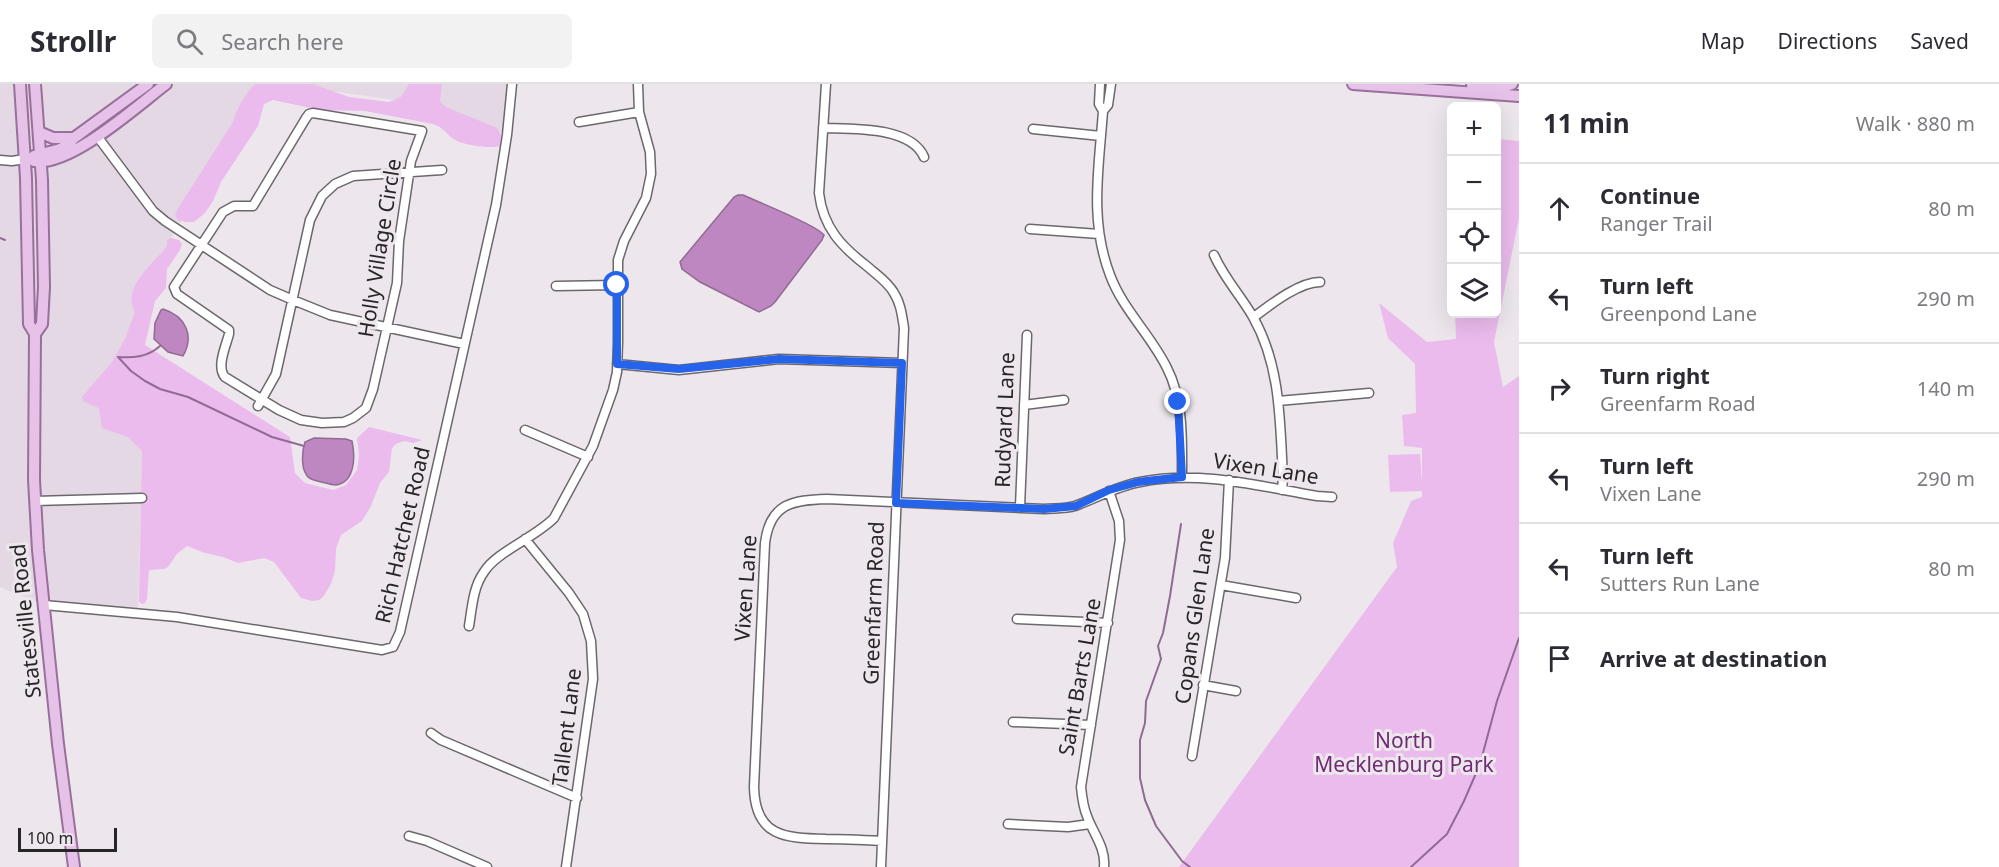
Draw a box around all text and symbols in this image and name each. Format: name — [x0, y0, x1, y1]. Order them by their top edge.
search box — [152, 14, 572, 68]
text: Strollr — [30, 22, 116, 60]
icon: search — [173, 25, 206, 58]
text: Search here — [221, 26, 344, 56]
text: Map — [1701, 27, 1745, 55]
text: Directions — [1778, 27, 1877, 55]
text: Saved — [1910, 27, 1969, 55]
map controls — [1447, 102, 1501, 318]
button: + — [1447, 102, 1501, 156]
text: 11 min — [1543, 105, 1630, 141]
text: Walk · 880 m — [1856, 110, 1975, 137]
button: − — [1447, 156, 1501, 210]
street label: Holly Village Circle — [351, 157, 407, 339]
text: Continue — [1600, 180, 1700, 210]
icon: ahead — [1543, 192, 1576, 225]
text: 80 m — [1928, 195, 1975, 222]
button: locate — [1447, 210, 1501, 264]
text: Ranger Trail — [1600, 210, 1713, 237]
button: layers — [1447, 264, 1501, 318]
text: Turn left — [1600, 270, 1694, 300]
route start — [603, 271, 629, 297]
icon: left — [1543, 282, 1576, 315]
text: 290 m — [1917, 285, 1975, 312]
text: Greenpond Lane — [1600, 300, 1757, 327]
street label: Rudyard Lane — [988, 352, 1020, 488]
text: Turn right — [1600, 360, 1710, 390]
icon: right — [1543, 372, 1576, 405]
text: 140 m — [1917, 375, 1975, 402]
route end — [1164, 388, 1190, 414]
text: Greenfarm Road — [1600, 390, 1756, 417]
street label: Rich Hatchet Road — [368, 444, 436, 626]
street label: Vixen Lane — [1211, 446, 1321, 490]
text: Turn left — [1600, 450, 1694, 480]
icon: left — [1543, 462, 1576, 495]
text: 290 m — [1917, 465, 1975, 492]
text: Vixen Lane — [1600, 480, 1702, 507]
street label: Greenfarm Road — [856, 521, 890, 685]
street label: Copans Glen Lane — [1168, 526, 1220, 706]
street label: Vixen Lane — [727, 534, 763, 642]
text: Turn left — [1600, 540, 1694, 570]
street label: Statesville Road — [3, 543, 47, 700]
icon: left — [1543, 552, 1576, 585]
text: 80 m — [1928, 555, 1975, 582]
text: Sutters Run Lane — [1600, 570, 1760, 597]
street label: Saint Barts Lane — [1051, 596, 1107, 758]
icon: arrive — [1543, 642, 1576, 675]
text: Arrive at destination — [1600, 643, 1827, 673]
street label: Tallent Lane — [545, 667, 587, 787]
park label: North Mecklenburg Park — [1314, 726, 1495, 778]
scale bar — [18, 825, 117, 852]
text: 100 m — [27, 827, 74, 849]

